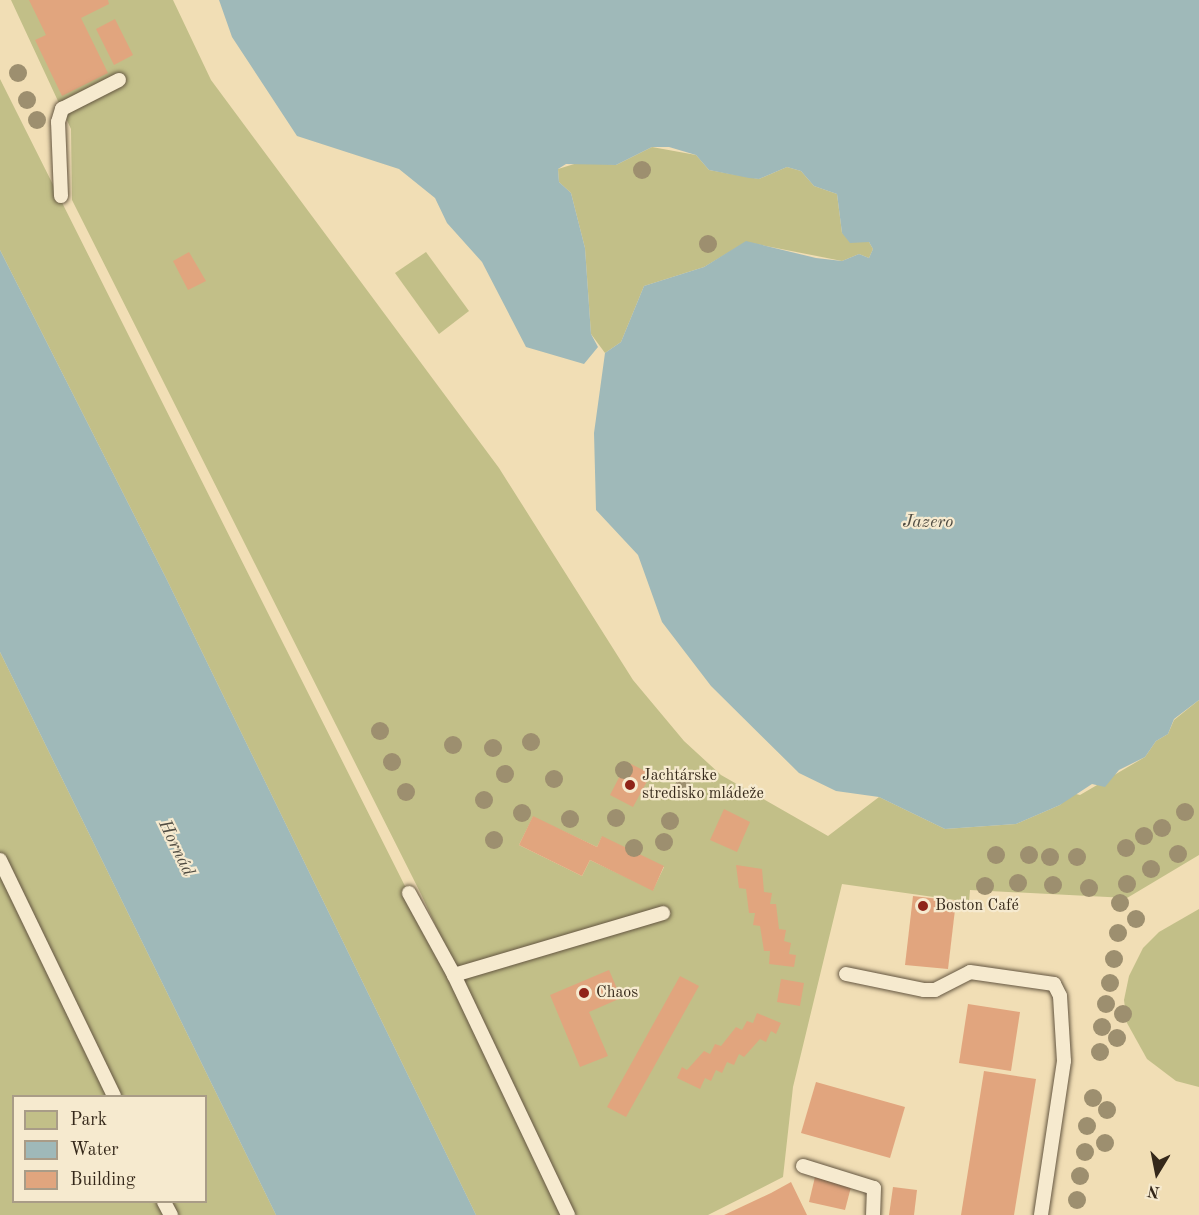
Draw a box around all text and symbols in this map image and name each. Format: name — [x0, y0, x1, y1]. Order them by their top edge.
water label: Jazero — [903, 511, 953, 533]
place label: Jachtárske stredisko mládeže — [642, 766, 764, 804]
marker: Jachtárske stredisko mládeže — [623, 778, 637, 792]
water label: Hornád — [153, 816, 199, 880]
place label: Boston Café — [935, 896, 1019, 916]
marker: Boston Café — [916, 899, 930, 913]
place label: Chaos — [596, 983, 638, 1003]
marker: Chaos — [577, 986, 591, 1000]
legend — [12, 1095, 207, 1203]
text: Park — [70, 1111, 107, 1129]
text: Water — [70, 1141, 119, 1159]
north arrow — [1127, 1143, 1187, 1203]
text: Building — [70, 1171, 135, 1189]
text: N — [1146, 1182, 1161, 1200]

